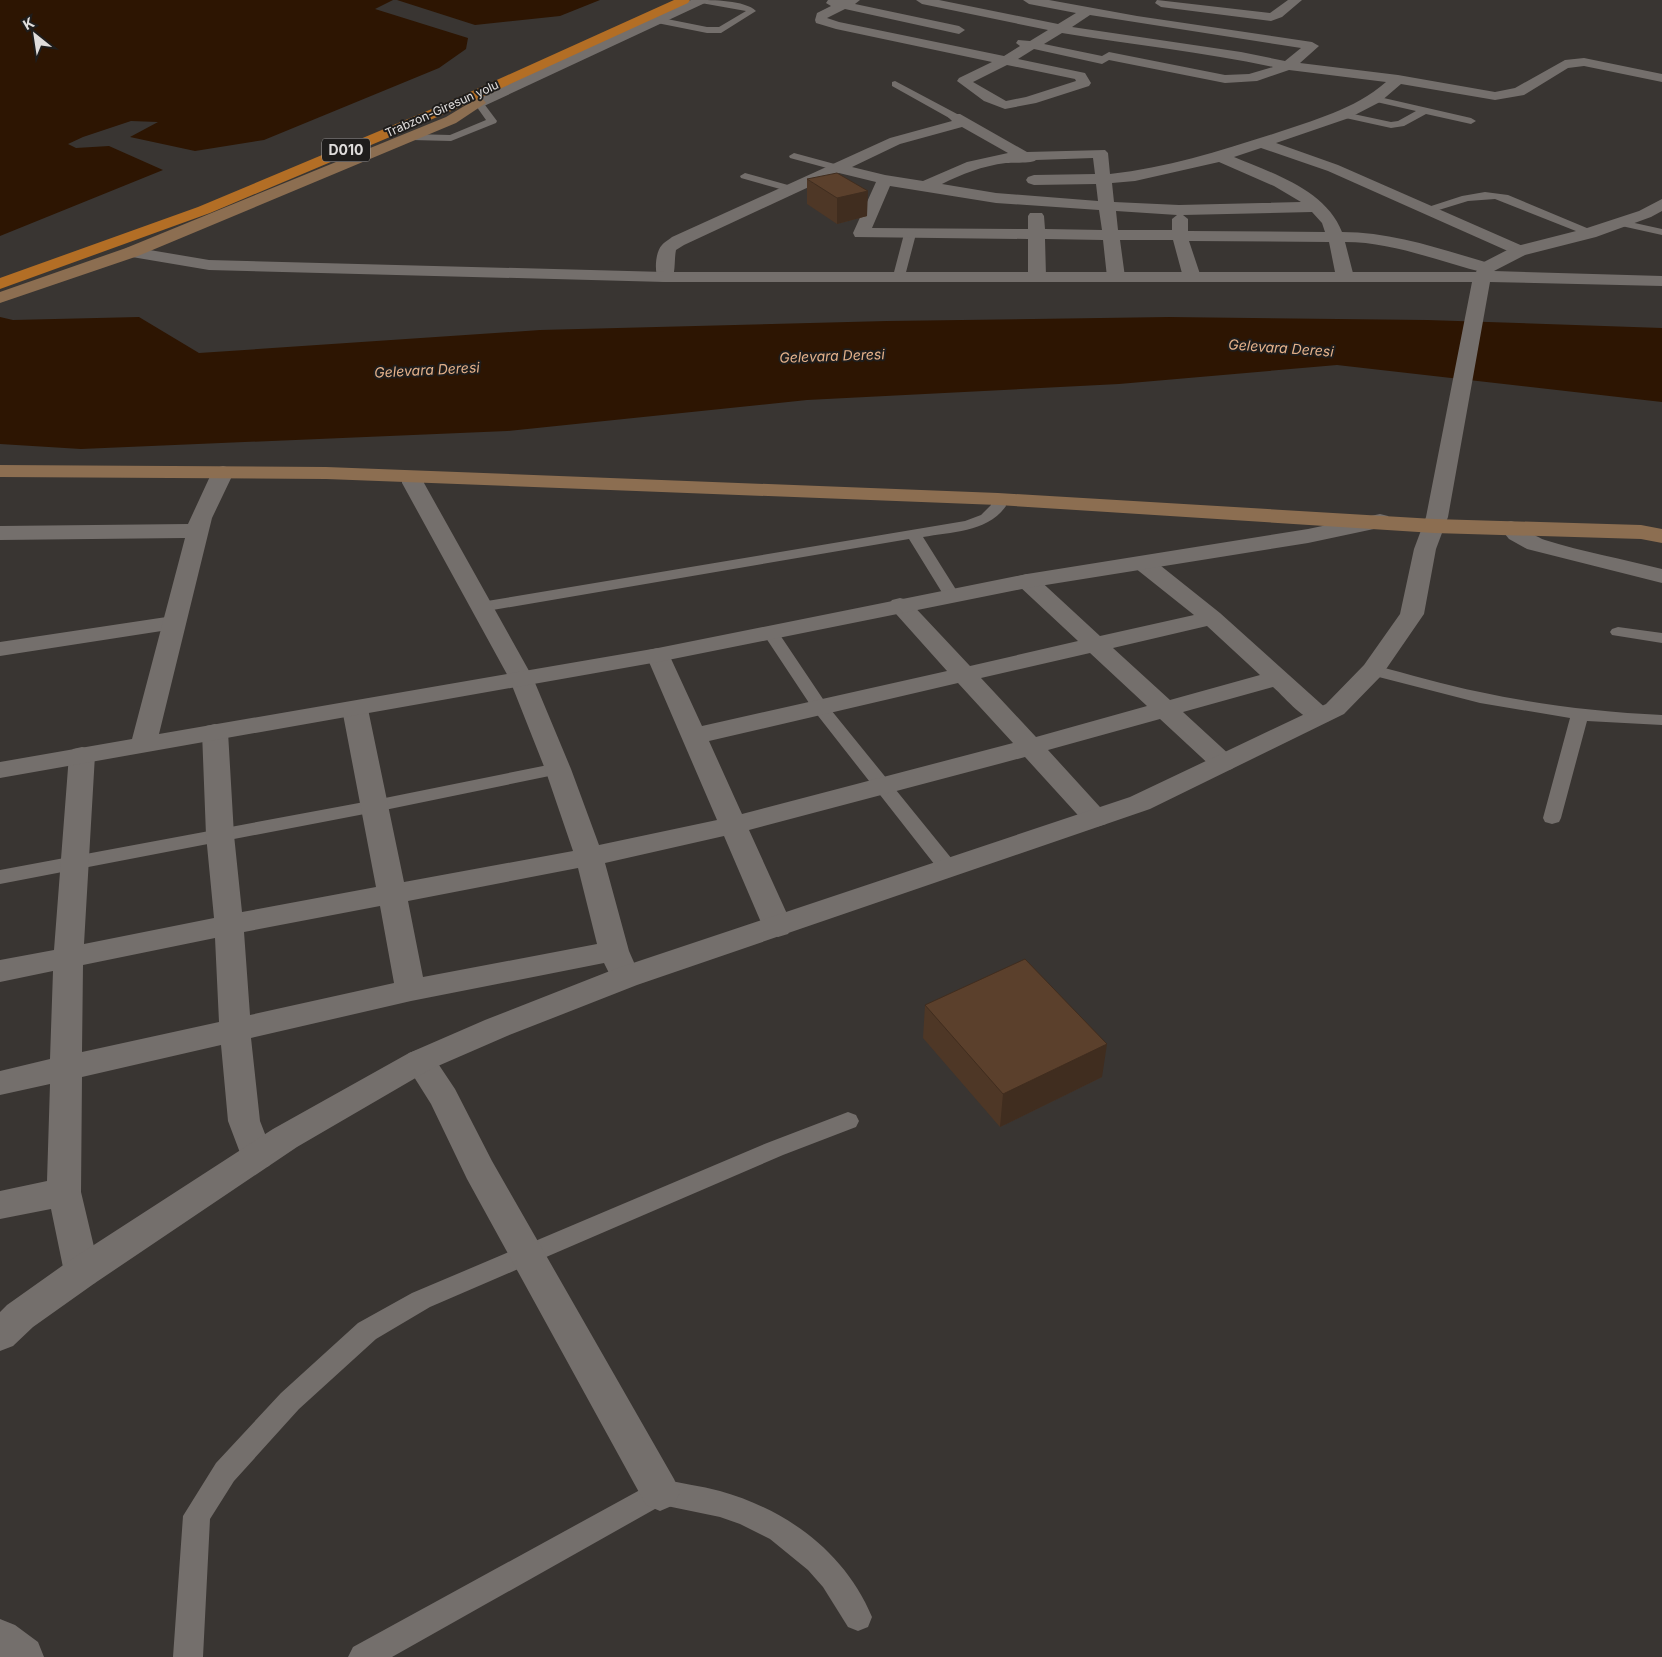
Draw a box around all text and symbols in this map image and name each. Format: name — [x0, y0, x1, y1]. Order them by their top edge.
north arrow — [10, 10, 60, 60]
text: K — [20, 13, 37, 33]
street label: Trabzon-Giresun yolu — [383, 77, 501, 140]
road number: D010 — [322, 138, 370, 162]
water label: Gelevara Deresi — [1228, 335, 1335, 360]
water label: Gelevara Deresi — [779, 345, 886, 366]
water label: Gelevara Deresi — [374, 358, 481, 381]

